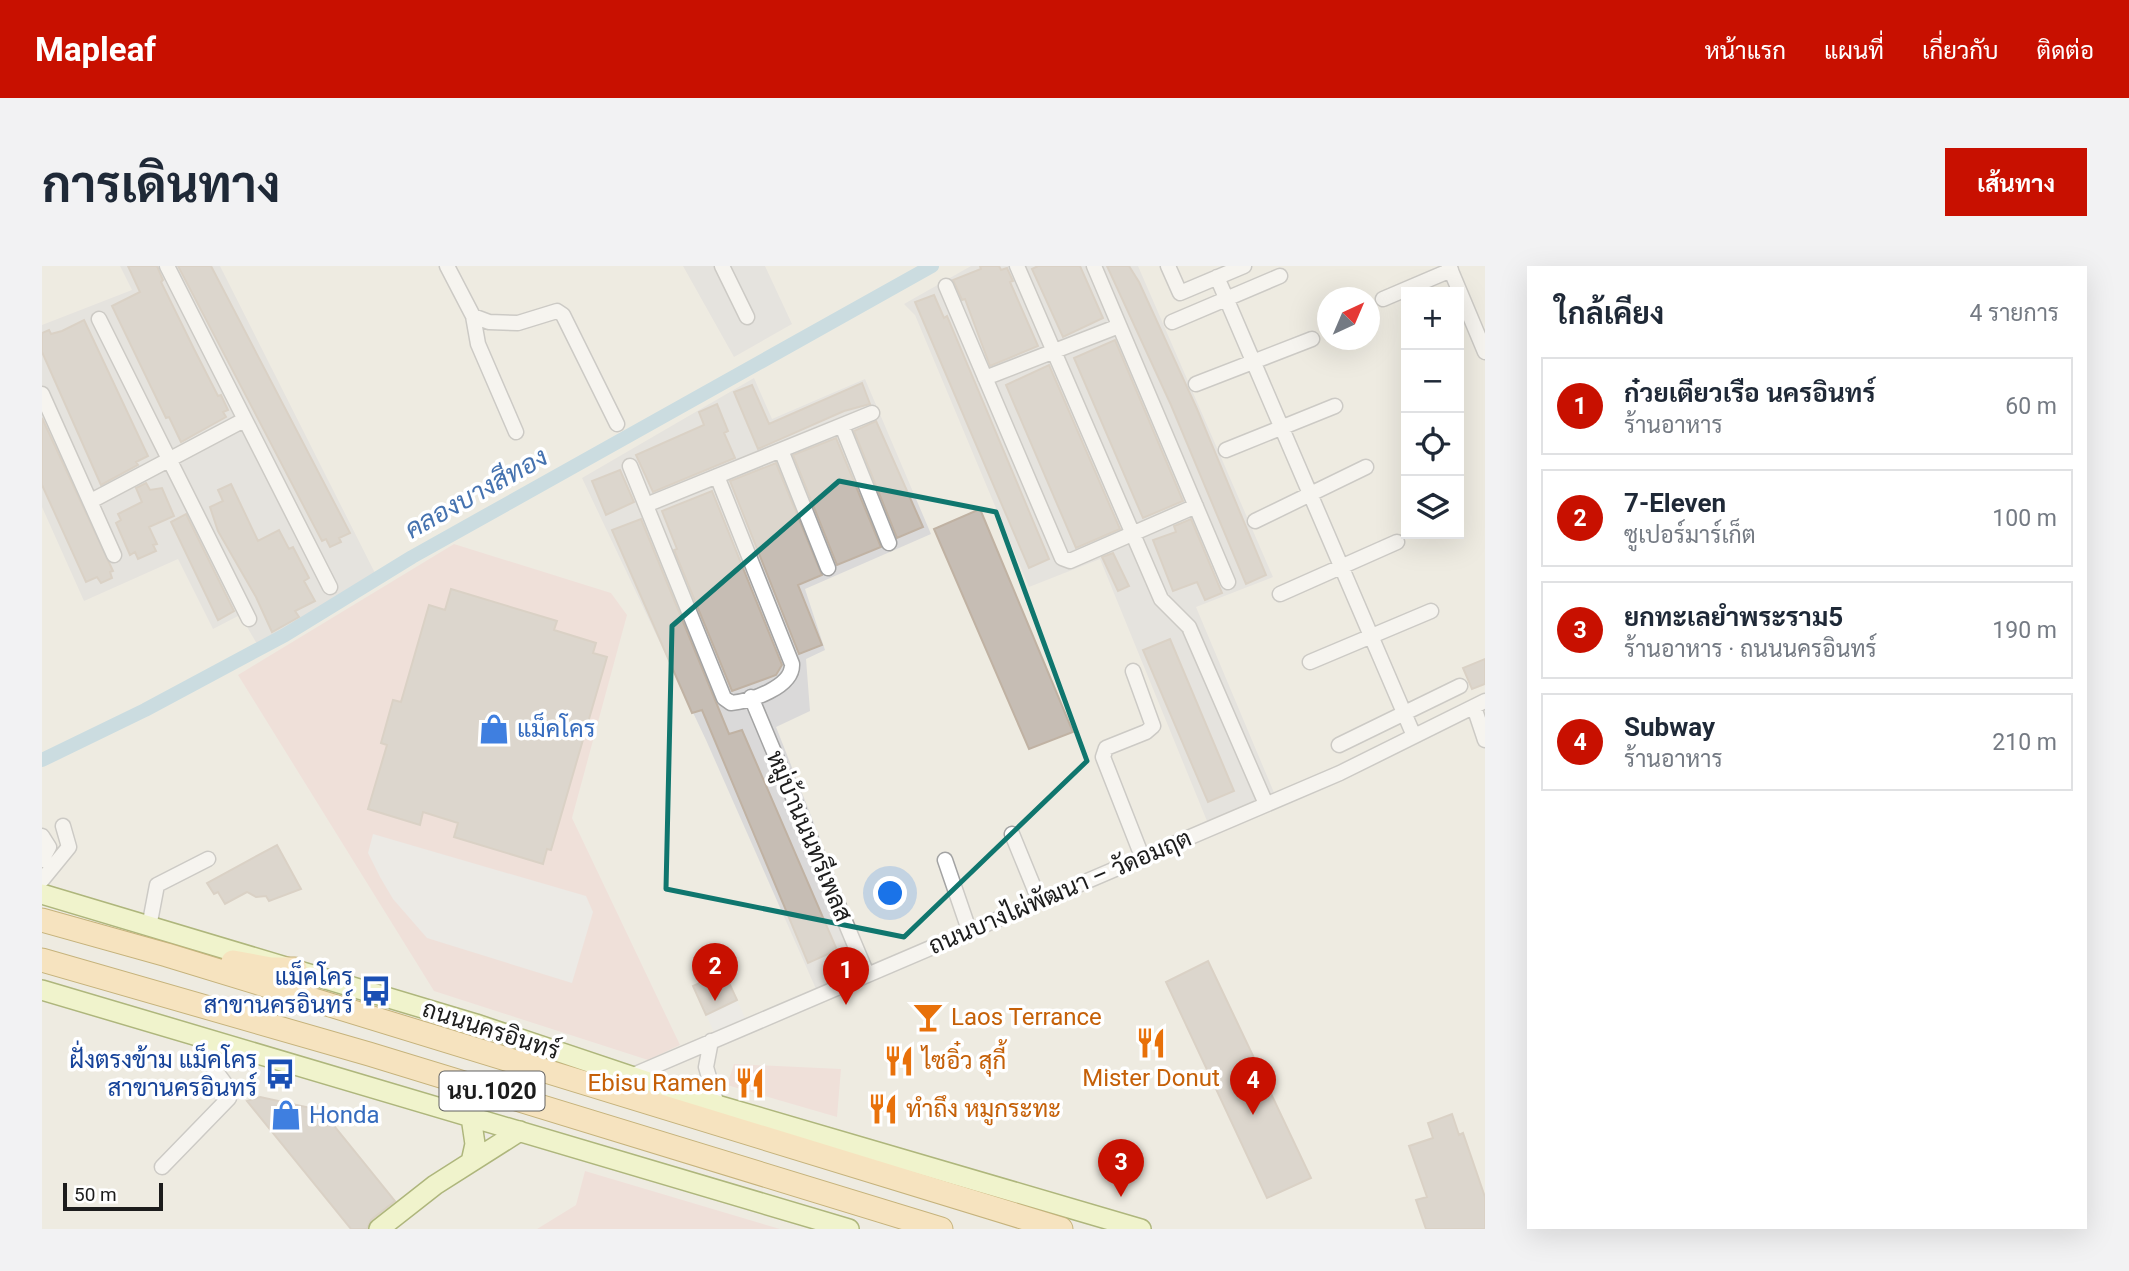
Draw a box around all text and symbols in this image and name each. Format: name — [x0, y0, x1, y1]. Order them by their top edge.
text: Mapleaf — [35, 30, 156, 69]
text: หน้าแรก — [1705, 37, 1786, 65]
text: แผนที่ — [1824, 37, 1884, 65]
text: เกี่ยวกับ — [1922, 37, 1999, 65]
text: ติดต่อ — [2037, 37, 2094, 65]
button: เส้นทาง — [1945, 148, 2087, 216]
text: การเดินทาง — [42, 157, 280, 214]
north arrow — [1317, 287, 1380, 350]
map controls — [1401, 287, 1464, 539]
button: + — [1401, 287, 1464, 350]
text: ใกล้เคียง — [1555, 296, 1664, 331]
text: 4 รายการ — [1969, 300, 2059, 327]
button: − — [1401, 350, 1464, 413]
text: ก๋วยเตียวเรือ นครอินทร์ — [1624, 378, 1875, 408]
text: 1 — [1573, 393, 1587, 420]
text: 60 m — [2005, 393, 2057, 420]
text: ร้านอาหาร — [1624, 412, 1723, 439]
button: locate — [1401, 413, 1464, 476]
water label: คลองบางสีทอง — [399, 441, 552, 544]
button: layers — [1401, 476, 1464, 539]
text: 7-Eleven — [1624, 488, 1726, 518]
text: 2 — [1573, 505, 1587, 532]
text: 100 m — [1992, 505, 2057, 532]
text: ซูเปอร์มาร์เก็ต — [1624, 522, 1756, 549]
text: ยกทะเลยำพระราม5 — [1624, 602, 1843, 632]
text: 3 — [1573, 617, 1587, 644]
text: 190 m — [1992, 617, 2057, 644]
text: ร้านอาหาร · ถนนนครอินทร์ — [1624, 636, 1877, 663]
shop icon: แม็คโคร — [477, 712, 511, 746]
place label: แม็คโคร — [517, 712, 595, 743]
text: Subway — [1624, 712, 1715, 742]
text: 4 — [1573, 729, 1587, 756]
text: 210 m — [1992, 729, 2057, 756]
street label: หมู่บ้านนนทรีเพลส — [758, 746, 859, 927]
text: ร้านอาหาร — [1624, 746, 1723, 773]
street label: ถนนบางไผ่พัฒนา – วัดอมฤต — [924, 822, 1195, 960]
your location — [873, 876, 907, 910]
pin: 2 — [692, 943, 738, 1001]
pin: 1 — [823, 947, 869, 1005]
place label: แม็คโคร สาขานครอินทร์ — [203, 960, 353, 1019]
bus stop icon: แม็คโคร สาขานครอินทร์ — [359, 974, 393, 1008]
street label: ถนนนครอินทร์ — [419, 993, 564, 1065]
bar icon: Laos Terrance — [911, 1000, 945, 1034]
place label: Laos Terrance — [951, 1003, 1102, 1031]
restaurant icon: Mister Donut — [1134, 1026, 1168, 1060]
place label: ไซอิ๋ว สุกี้ — [920, 1039, 1008, 1077]
place label: ฝั่งตรงข้าม แม็คโคร สาขานครอินทร์ — [69, 1040, 257, 1102]
restaurant icon: ไซอิ๋ว สุกี้ — [882, 1044, 916, 1078]
bus stop icon: ฝั่งตรงข้าม แม็คโคร สาขานครอินทร์ — [263, 1057, 297, 1091]
pin: 4 — [1230, 1057, 1276, 1115]
place label: Mister Donut — [1082, 1064, 1220, 1092]
restaurant icon: Ebisu Ramen — [733, 1066, 767, 1100]
place label: Ebisu Ramen — [588, 1069, 727, 1097]
road number: นบ.1020 — [440, 1072, 545, 1111]
restaurant icon: ทำถึง หมูกระทะ — [866, 1092, 900, 1126]
place label: ทำถึง หมูกระทะ — [906, 1095, 1061, 1126]
shop icon: Honda — [269, 1098, 303, 1132]
place label: Honda — [309, 1101, 380, 1129]
pin: 3 — [1098, 1139, 1144, 1197]
scale bar — [63, 1180, 163, 1212]
text: 50 m — [74, 1183, 117, 1206]

